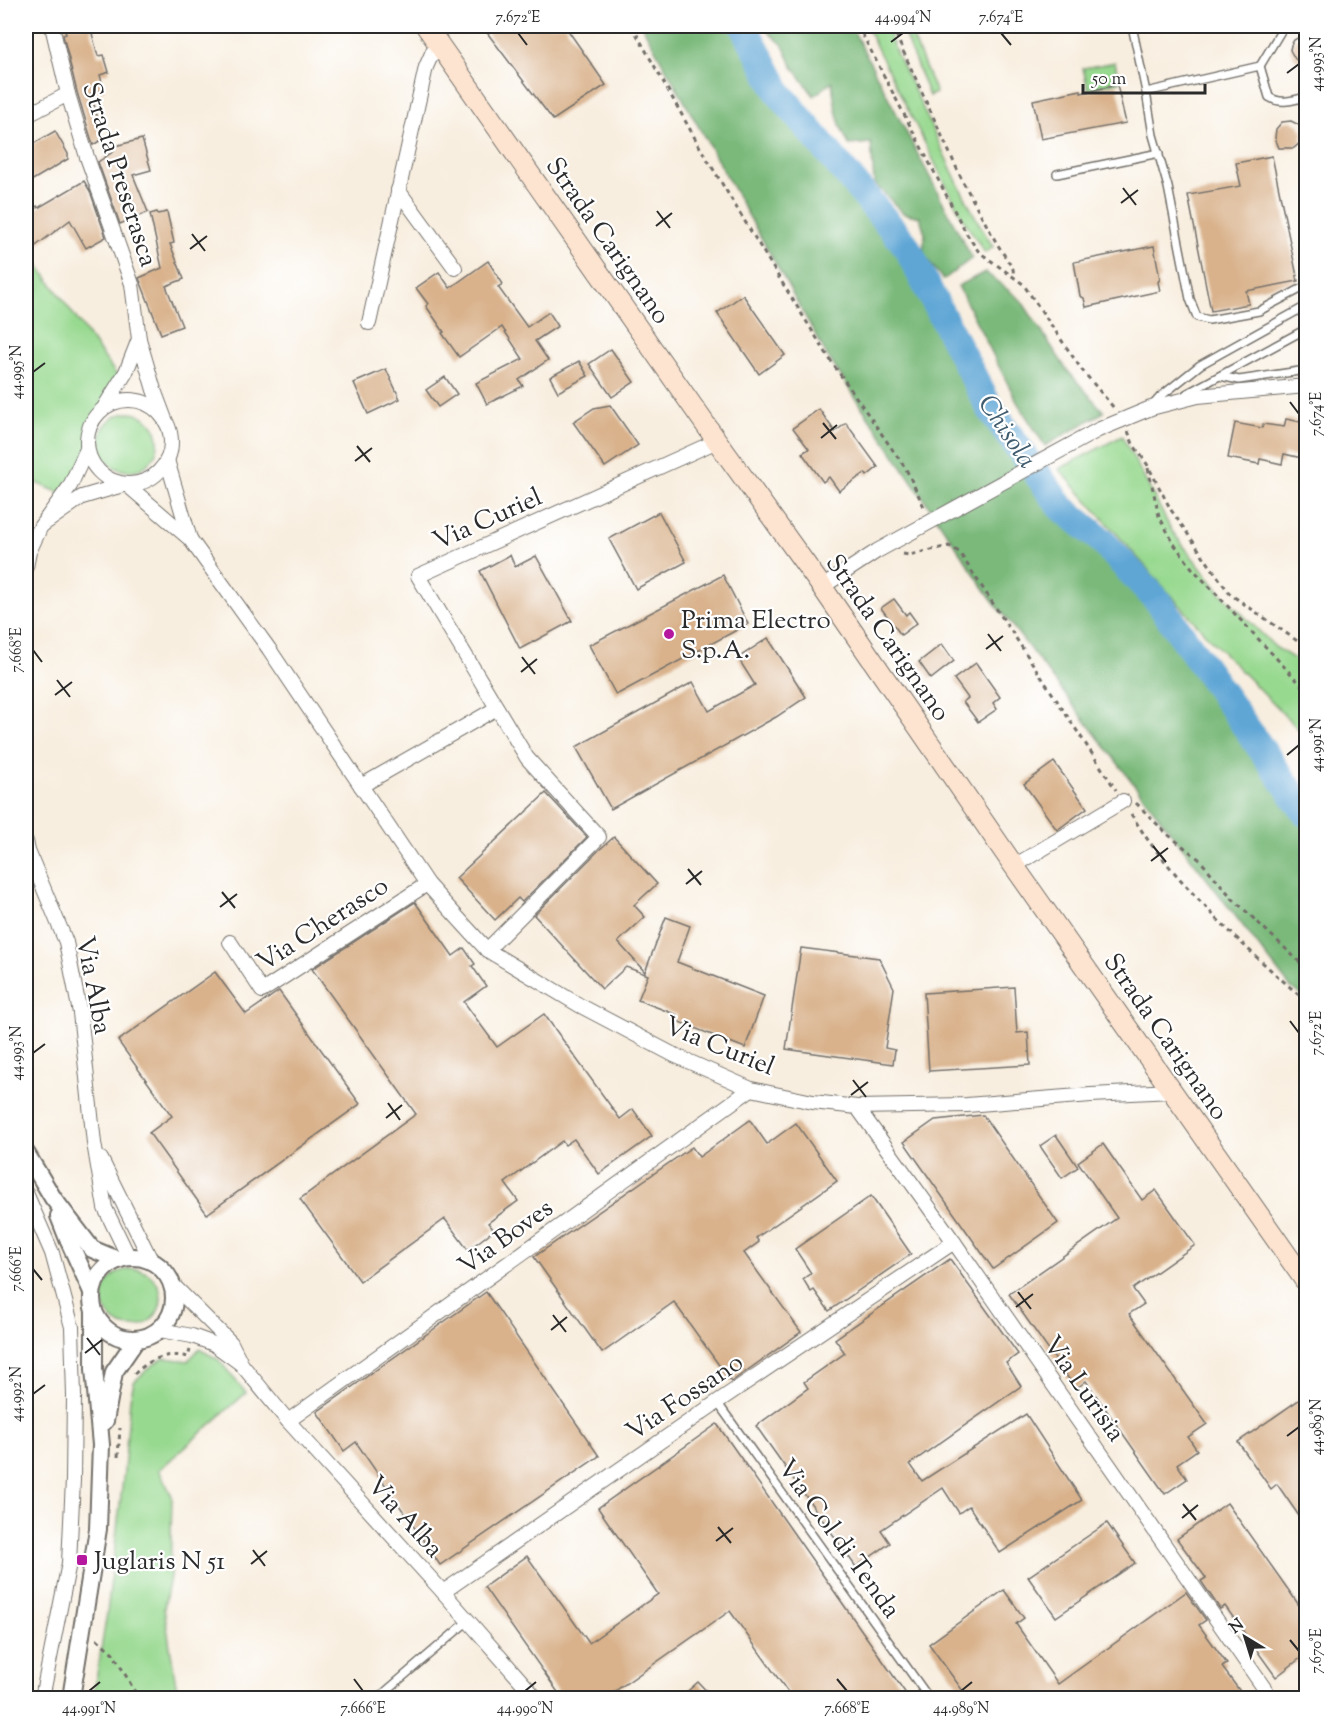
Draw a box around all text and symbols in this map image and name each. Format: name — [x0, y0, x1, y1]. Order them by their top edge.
text: 7.672°E — [496, 8, 540, 29]
text: 44.994°N — [875, 8, 931, 29]
text: 7.674°E — [979, 8, 1023, 29]
text: 44.993°N — [1307, 36, 1328, 91]
scale bar — [1083, 57, 1204, 95]
text: 50 m — [1091, 67, 1127, 93]
street label: Strada Preserasca — [71, 78, 166, 272]
street label: Strada Carignano — [535, 150, 678, 333]
text: 44.995°N — [7, 345, 28, 399]
water label: Chisola — [967, 388, 1045, 477]
text: 7.674°E — [1307, 392, 1328, 436]
street label: Via Curiel — [427, 480, 549, 561]
street label: Strada Carignano — [815, 547, 958, 730]
place label: Prima Electro S.p.A. — [681, 603, 831, 670]
text: 7.668°E — [7, 627, 28, 673]
marker: Prima Electro S.p.A. — [662, 627, 676, 641]
text: 44.991°N — [1307, 718, 1328, 772]
street label: Via Cherasco — [250, 869, 397, 982]
street label: Via Alba — [65, 933, 120, 1038]
street label: Strada Carignano — [1093, 946, 1236, 1129]
street label: Via Curiel — [658, 1008, 780, 1086]
text: 7.672°E — [1307, 1011, 1328, 1055]
text: 44.993°N — [7, 1025, 28, 1080]
street label: Via Boves — [451, 1191, 562, 1285]
text: 7.666°E — [7, 1246, 28, 1292]
street label: Via Lurisia — [1033, 1329, 1133, 1450]
street label: Via Fossano — [619, 1345, 751, 1451]
text: 44.992°N — [7, 1366, 28, 1422]
text: 44.989°N — [1307, 1399, 1328, 1455]
street label: Via Col di Tenda — [767, 1452, 908, 1627]
street label: Via Alba — [357, 1468, 451, 1567]
place label: Juglaris N 51 — [92, 1544, 225, 1581]
marker: Juglaris N 51 — [75, 1553, 89, 1567]
north arrow — [1215, 1607, 1275, 1667]
text: N — [1225, 1614, 1250, 1640]
text: 7.670°E — [1307, 1628, 1328, 1674]
text: 44.991°N — [62, 1699, 116, 1720]
text: 7.666°E — [340, 1699, 386, 1720]
text: 44.990°N — [497, 1699, 553, 1720]
text: 7.668°E — [824, 1699, 870, 1720]
text: 44.989°N — [933, 1699, 989, 1720]

